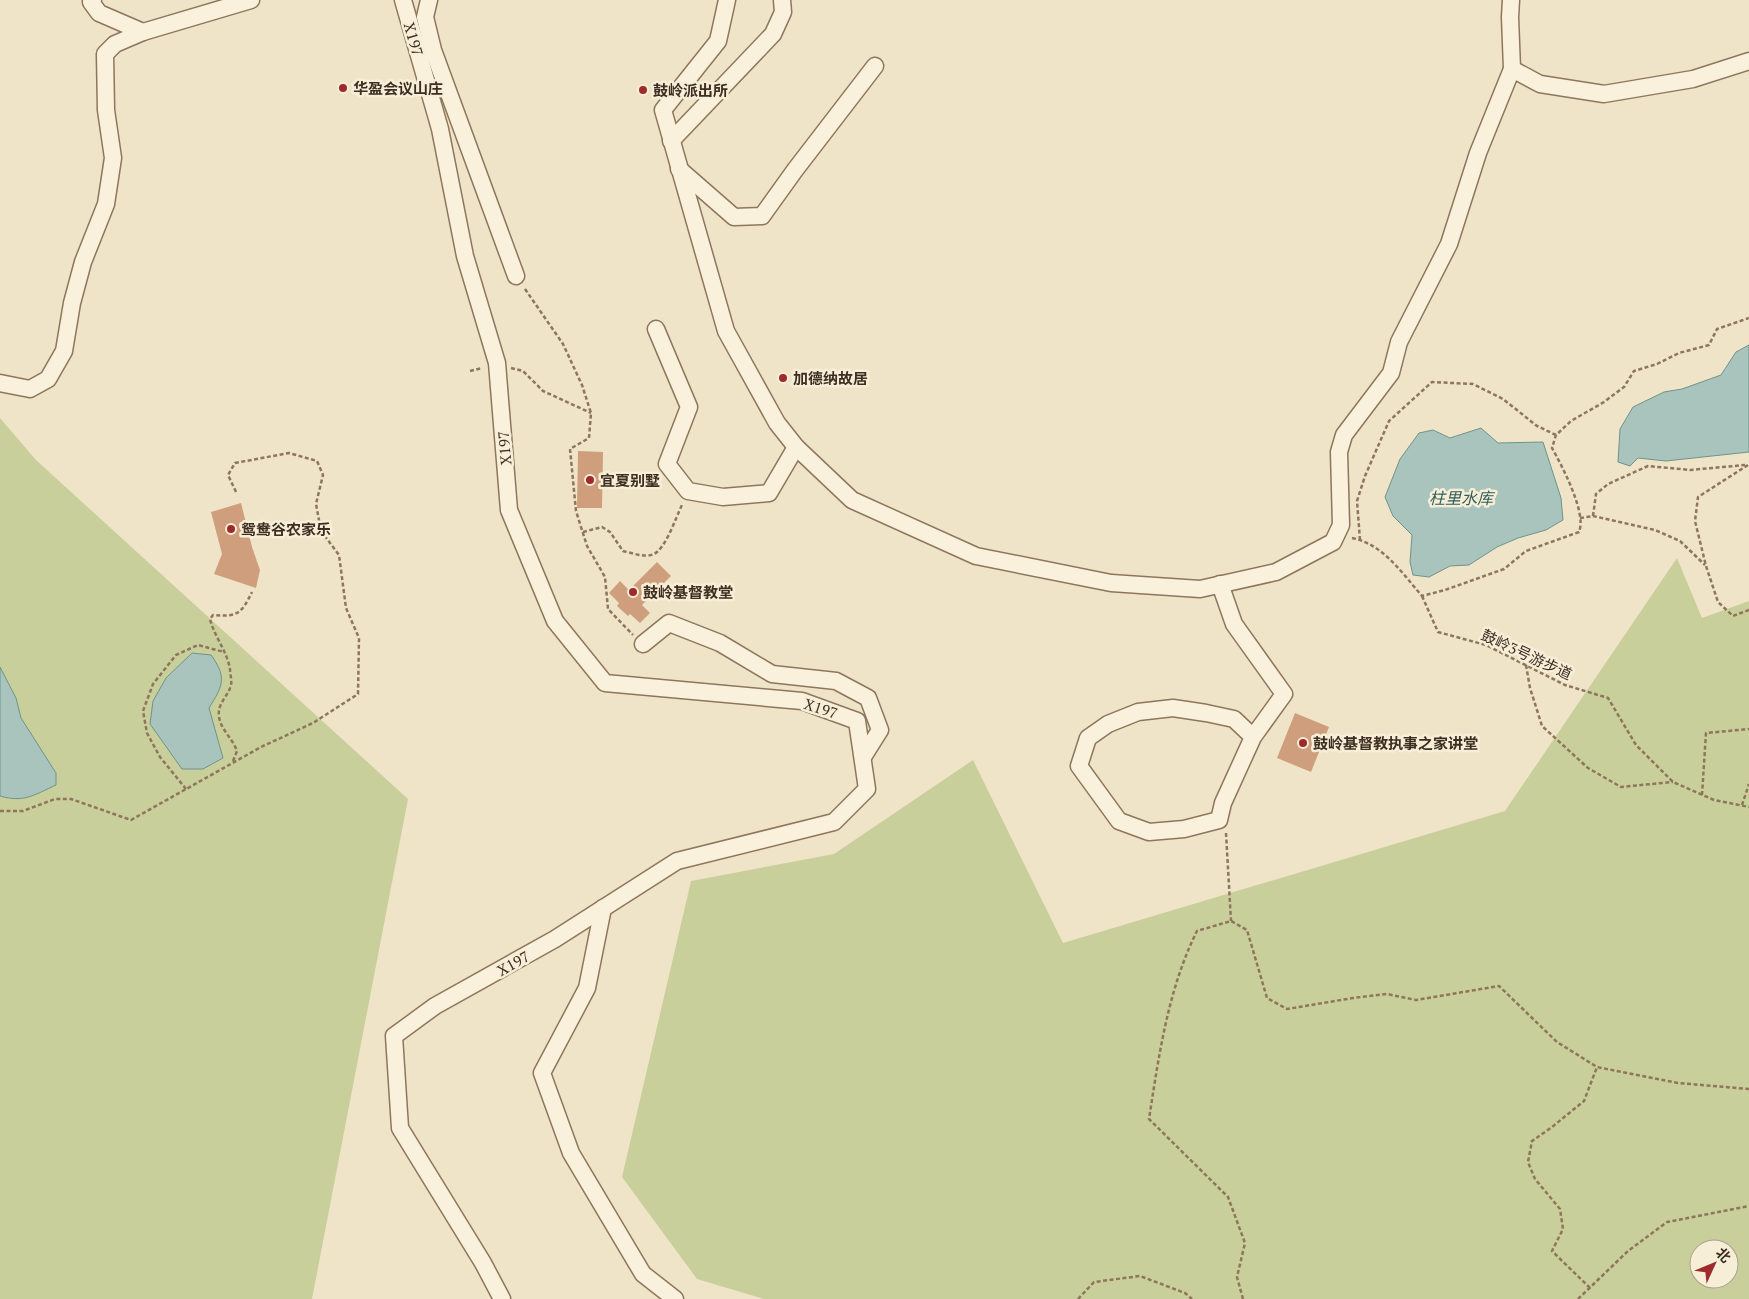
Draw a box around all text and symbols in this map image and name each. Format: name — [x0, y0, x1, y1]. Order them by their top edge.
street label: X197 — [400, 20, 428, 58]
place label: 华盈会议山庄 — [353, 78, 443, 98]
place label: 鼓岭派出所 — [653, 80, 728, 100]
marker: 华盈会议山庄 — [337, 82, 349, 94]
marker: 鼓岭派出所 — [637, 84, 649, 96]
place label: 加德纳故居 — [793, 368, 868, 388]
marker: 加德纳故居 — [777, 372, 789, 384]
street label: X197 — [493, 430, 515, 466]
place label: 宜夏别墅 — [600, 470, 660, 490]
marker: 宜夏别墅 — [584, 474, 596, 486]
water label: 柱里水库 — [1429, 487, 1496, 509]
place label: 鸳鸯谷农家乐 — [241, 519, 331, 539]
marker: 鸳鸯谷农家乐 — [225, 523, 237, 535]
place label: 鼓岭基督教堂 — [643, 582, 733, 602]
marker: 鼓岭基督教堂 — [627, 586, 639, 598]
street label: 鼓岭3号游步道 — [1478, 624, 1576, 684]
street label: X197 — [802, 693, 840, 723]
place label: 鼓岭基督教执事之家讲堂 — [1313, 733, 1478, 753]
marker: 鼓岭基督教执事之家讲堂 — [1297, 737, 1309, 749]
street label: X197 — [493, 946, 533, 980]
north arrow — [1689, 1239, 1739, 1289]
text: 北 — [1712, 1243, 1735, 1266]

